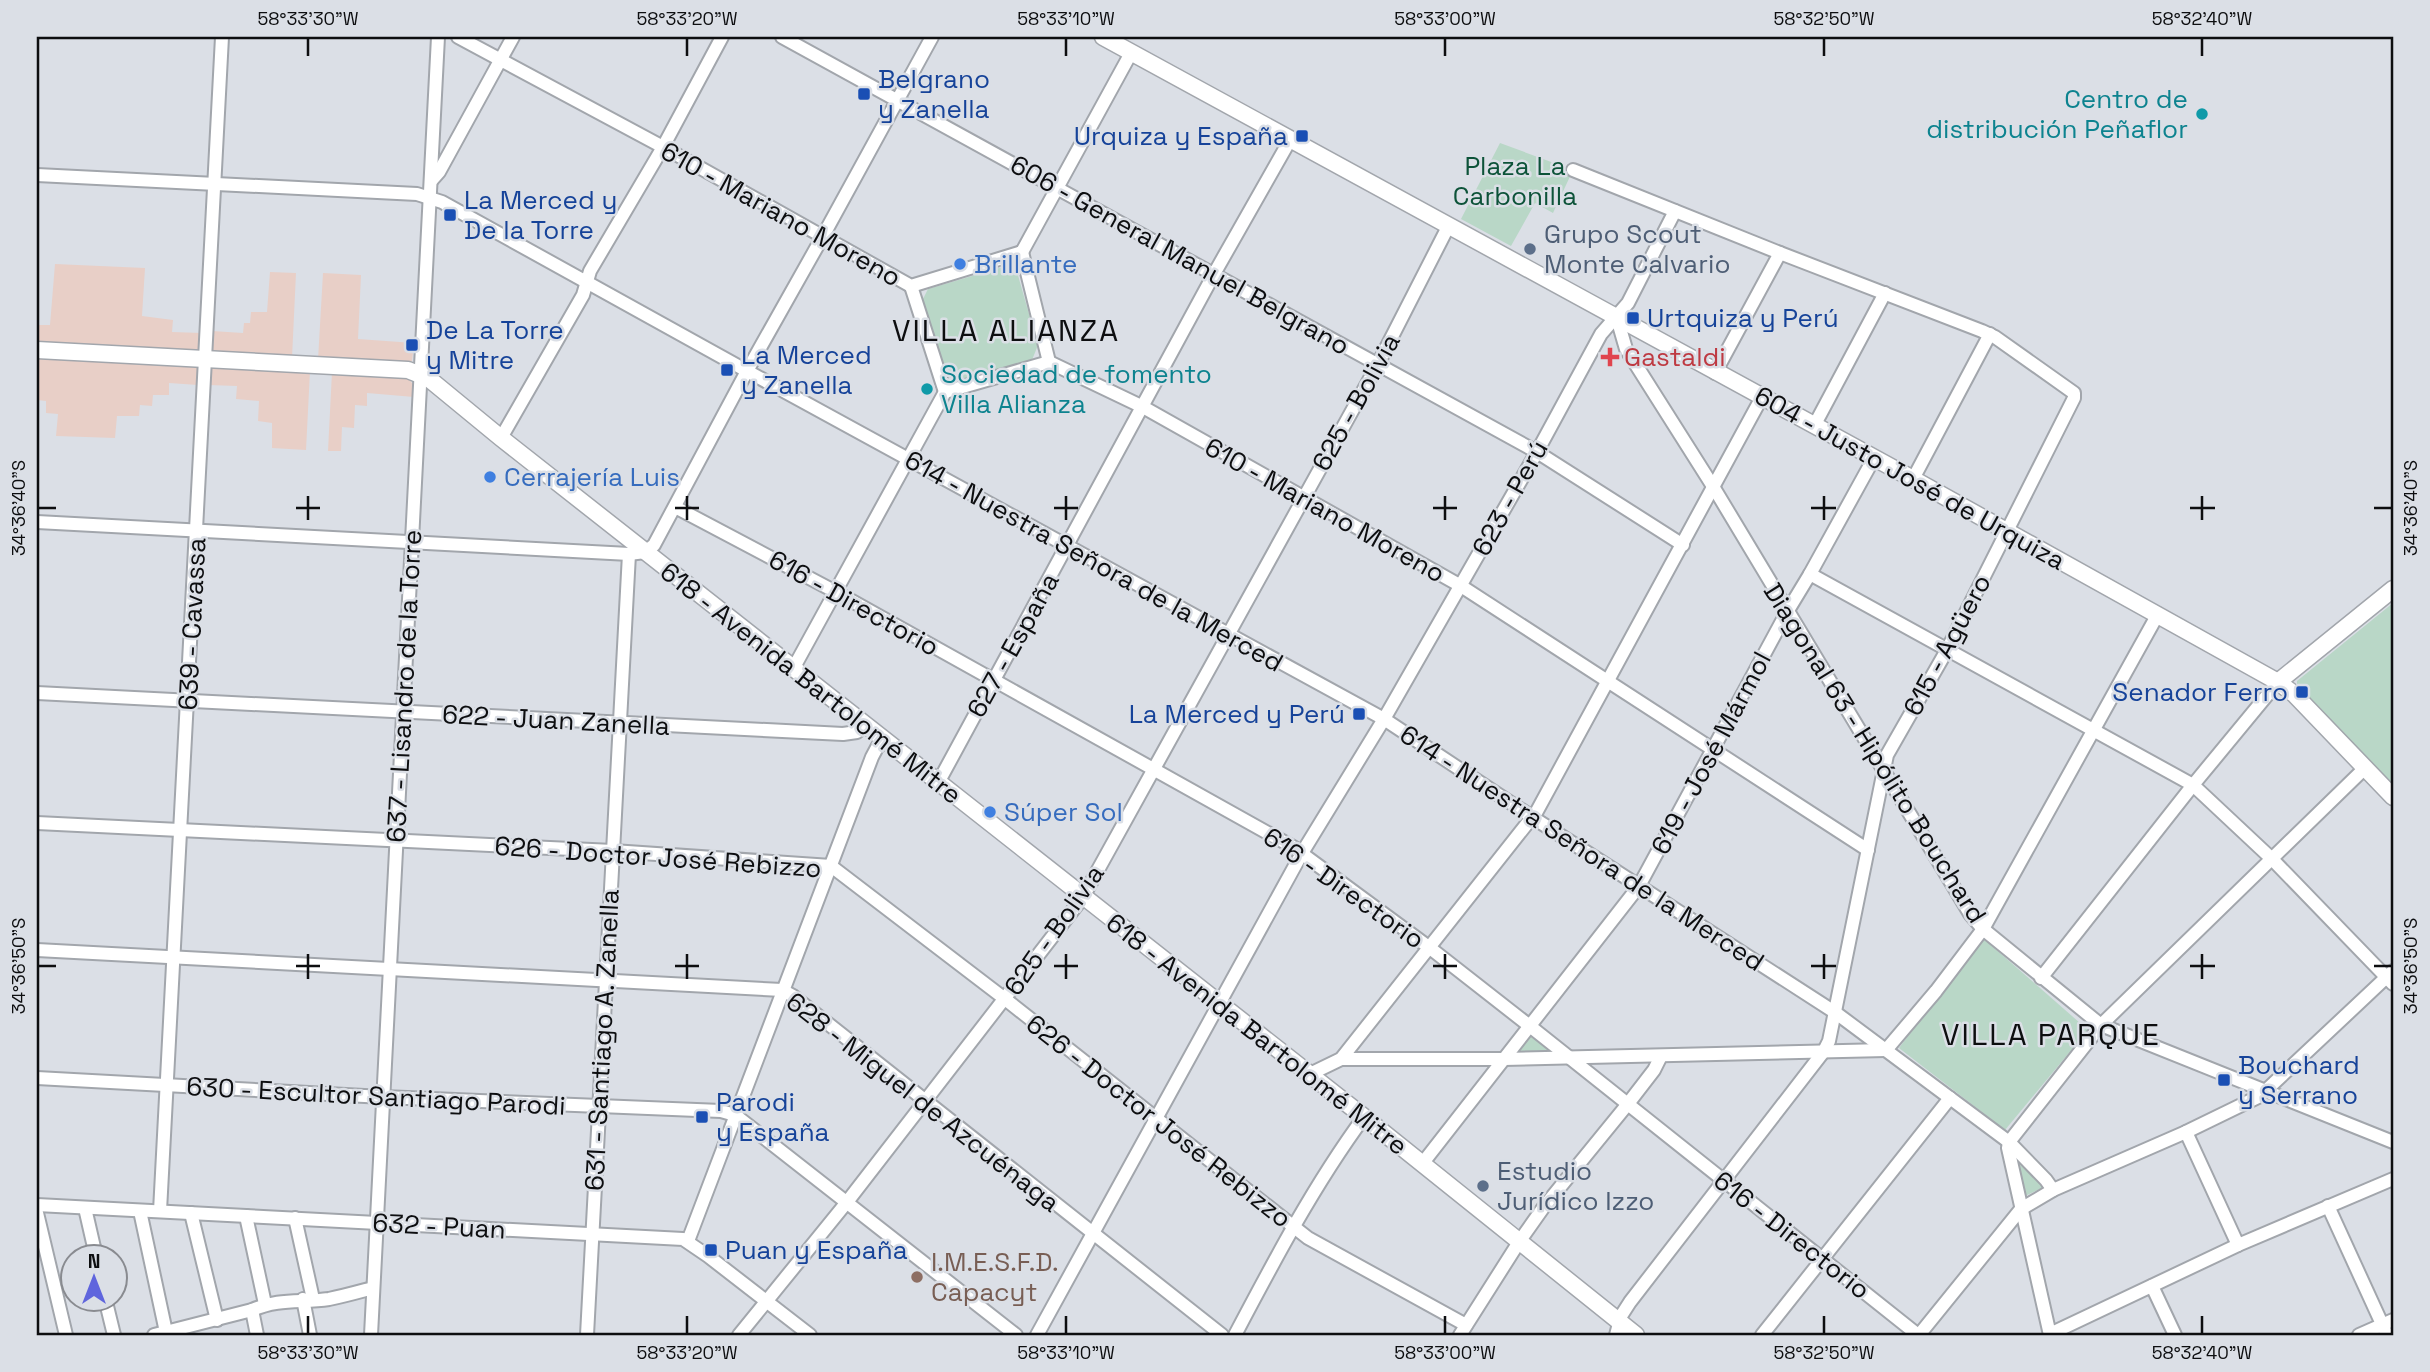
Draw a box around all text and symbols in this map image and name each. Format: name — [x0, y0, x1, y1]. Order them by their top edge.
text: 58°33'30"W — [258, 7, 359, 30]
text: 58°33'20"W — [637, 7, 738, 30]
text: 58°33'10"W — [1017, 7, 1115, 30]
text: 58°33'00"W — [1394, 7, 1496, 30]
text: 58°32'50"W — [1774, 7, 1875, 30]
text: 58°32'40"W — [2152, 7, 2253, 30]
place label: Belgrano y Zanella — [878, 62, 990, 126]
place label: Centro de distribución Peñaflor — [1926, 82, 2188, 146]
marker: Belgrano y Zanella — [856, 86, 872, 102]
marker: Centro de distribución Peñaflor — [2194, 106, 2210, 122]
place label: Urquiza y España — [1074, 119, 1288, 153]
marker: Urquiza y España — [1294, 128, 1310, 144]
street label: 610 - Mariano Moreno — [655, 134, 907, 294]
street label: 606 - General Manuel Belgrano — [1004, 147, 1356, 363]
park label: Plaza La Carbonilla — [1453, 149, 1577, 213]
place label: La Merced y De la Torre — [464, 183, 617, 247]
marker: La Merced y De la Torre — [442, 207, 458, 223]
place label: Grupo Scout Monte Calvario — [1544, 217, 1731, 281]
marker: Grupo Scout Monte Calvario — [1522, 241, 1538, 257]
place label: Brillante — [974, 247, 1078, 281]
marker: Brillante — [952, 256, 968, 272]
place label: Urtquiza y Perú — [1647, 301, 1839, 335]
marker: Urtquiza y Perú — [1625, 310, 1641, 326]
district label: VILLA ALIANZA — [892, 311, 1120, 350]
place label: De La Torre y Mitre — [426, 313, 564, 377]
street label: 625 - Bolivia — [1304, 327, 1408, 477]
marker: De La Torre y Mitre — [404, 337, 420, 353]
place label: La Merced y Zanella — [741, 338, 872, 402]
place label: Gastaldi — [1624, 340, 1726, 374]
marker: Gastaldi — [1602, 349, 1618, 365]
place label: Sociedad de fomento Villa Alianza — [941, 357, 1212, 421]
marker: La Merced y Zanella — [719, 362, 735, 378]
street label: 604 - Justo José de Urquiza — [1749, 378, 2072, 578]
marker: Sociedad de fomento Villa Alianza — [919, 381, 935, 397]
street label: 610 - Mariano Moreno — [1199, 430, 1451, 590]
street label: 623 - Perú — [1464, 434, 1556, 562]
street label: 614 - Nuestra Señora de la Merced — [899, 442, 1289, 680]
text: 34°36'40"S — [7, 460, 30, 556]
place label: Cerrajería Luis — [504, 460, 680, 494]
text: 34°36'40"S — [2399, 460, 2422, 556]
marker: Cerrajería Luis — [482, 469, 498, 485]
street label: 637 - Lisandro de la Torre — [379, 529, 429, 843]
street label: 639 - Cavassa — [170, 537, 214, 711]
street label: 616 - Directorio — [763, 542, 945, 664]
street label: 618 - Avenida Bartolomé Mitre — [653, 555, 969, 811]
street label: 627 - España — [959, 566, 1067, 723]
street label: 615 - Agüero — [1896, 568, 1998, 722]
street label: Diagonal 63 - Hipólito Bouchard — [1756, 576, 1994, 930]
street label: 619 - José Mármol — [1643, 646, 1779, 860]
place label: Senador Ferro — [2112, 675, 2288, 709]
marker: Senador Ferro — [2294, 684, 2310, 700]
street label: 622 - Juan Zanella — [441, 697, 671, 743]
place label: La Merced y Perú — [1129, 697, 1345, 731]
marker: La Merced y Perú — [1351, 706, 1367, 722]
street label: 614 - Nuestra Señora de la Merced — [1393, 717, 1771, 979]
place label: Súper Sol — [1004, 795, 1123, 829]
marker: Súper Sol — [982, 804, 998, 820]
street label: 616 - Directorio — [1257, 820, 1431, 956]
street label: 626 - Doctor José Rebizzo — [493, 829, 823, 885]
street label: 625 - Bolivia — [996, 858, 1112, 1002]
street label: 631 - Santiago A. Zanella — [577, 888, 627, 1192]
street label: 618 - Avenida Bartolomé Mitre — [1099, 906, 1415, 1162]
text: 34°36'50"S — [7, 918, 30, 1014]
text: 34°36'50"S — [2399, 918, 2422, 1014]
street label: 628 - Miguel de Azcuénaga — [779, 984, 1067, 1220]
street label: 626 - Doctor José Rebizzo — [1019, 1007, 1299, 1235]
district label: VILLA PARQUE — [1941, 1015, 2161, 1054]
place label: Bouchard y Serrano — [2238, 1048, 2360, 1112]
street label: 630 - Escultor Santiago Parodi — [185, 1069, 567, 1123]
marker: Bouchard y Serrano — [2216, 1072, 2232, 1088]
place label: Parodi y España — [716, 1085, 830, 1149]
marker: Parodi y España — [694, 1109, 710, 1125]
place label: Estudio Jurídico Izzo — [1497, 1154, 1654, 1218]
street label: 616 - Directorio — [1707, 1163, 1877, 1307]
marker: Estudio Jurídico Izzo — [1475, 1178, 1491, 1194]
street label: 632 - Puan — [371, 1206, 507, 1246]
place label: Puan y España — [725, 1233, 908, 1267]
north arrow — [60, 1242, 130, 1312]
marker: Puan y España — [703, 1242, 719, 1258]
place label: I.M.E.S.F.D. Capacyt — [931, 1245, 1059, 1309]
text: N — [88, 1249, 100, 1274]
marker: I.M.E.S.F.D. Capacyt — [909, 1269, 925, 1285]
text: 58°33'30"W — [258, 1341, 359, 1364]
text: 58°33'20"W — [637, 1341, 738, 1364]
text: 58°33'10"W — [1017, 1341, 1115, 1364]
text: 58°33'00"W — [1394, 1341, 1496, 1364]
text: 58°32'50"W — [1774, 1341, 1875, 1364]
text: 58°32'40"W — [2152, 1341, 2253, 1364]

